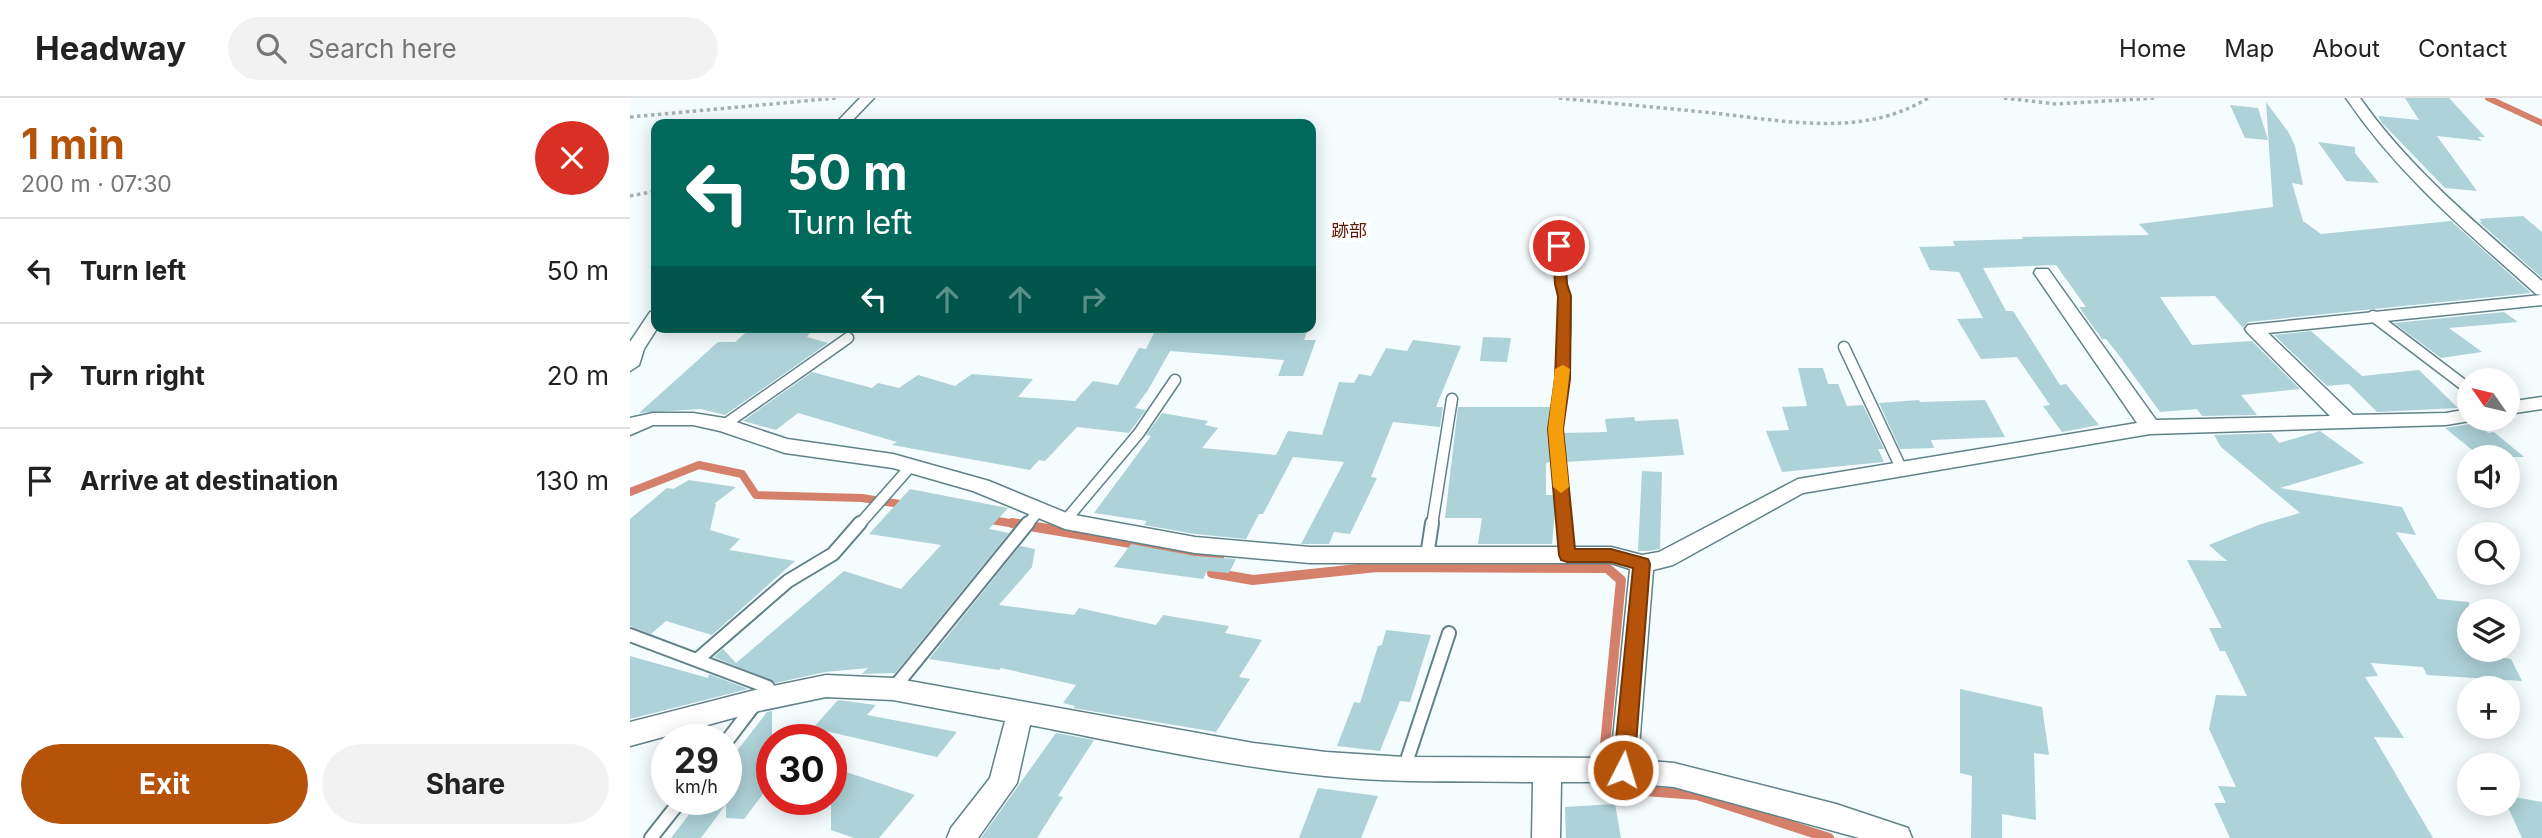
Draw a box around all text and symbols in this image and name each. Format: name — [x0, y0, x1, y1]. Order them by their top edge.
search box — [228, 17, 718, 80]
text: Headway — [35, 28, 186, 68]
icon: search — [252, 29, 290, 67]
text: Search here — [308, 33, 457, 64]
text: Home — [2119, 34, 2186, 63]
text: Map — [2224, 34, 2274, 63]
text: About — [2312, 34, 2380, 63]
text: Contact — [2418, 34, 2507, 63]
text: 1 min — [21, 118, 125, 169]
button: close — [535, 121, 609, 195]
text: 50 m — [787, 143, 908, 202]
icon: left — [672, 147, 763, 238]
text: 200 m · 07:30 — [21, 170, 172, 198]
text: Turn left — [787, 203, 912, 242]
pin — [1529, 216, 1589, 276]
district label: 跡部 — [1331, 220, 1367, 241]
icon: arrive — [1540, 227, 1578, 265]
icon: left — [21, 252, 59, 290]
text: Turn left — [80, 255, 186, 286]
text: 50 m — [547, 255, 609, 286]
icon: left — [855, 280, 893, 318]
icon: ahead — [928, 280, 966, 318]
icon: ahead — [1001, 280, 1039, 318]
icon: right — [1074, 280, 1112, 318]
icon: right — [21, 357, 59, 395]
text: Turn right — [80, 360, 205, 391]
text: 20 m — [547, 360, 609, 391]
north arrow — [2457, 368, 2520, 430]
map controls — [2457, 368, 2520, 816]
button: sound — [2457, 445, 2520, 508]
icon: arrive — [21, 462, 59, 500]
text: Arrive at destination — [80, 465, 339, 496]
text: 130 m — [536, 465, 609, 496]
button: search — [2457, 522, 2520, 585]
button: layers — [2457, 599, 2520, 662]
button: + — [2457, 676, 2520, 739]
speed limit sign: 30 — [756, 724, 847, 815]
position arrow — [1586, 733, 1660, 807]
text: 29 — [674, 739, 719, 781]
button: Exit — [21, 744, 308, 824]
button: Share — [322, 744, 609, 824]
button: − — [2457, 753, 2520, 816]
text: km/h — [675, 776, 718, 797]

